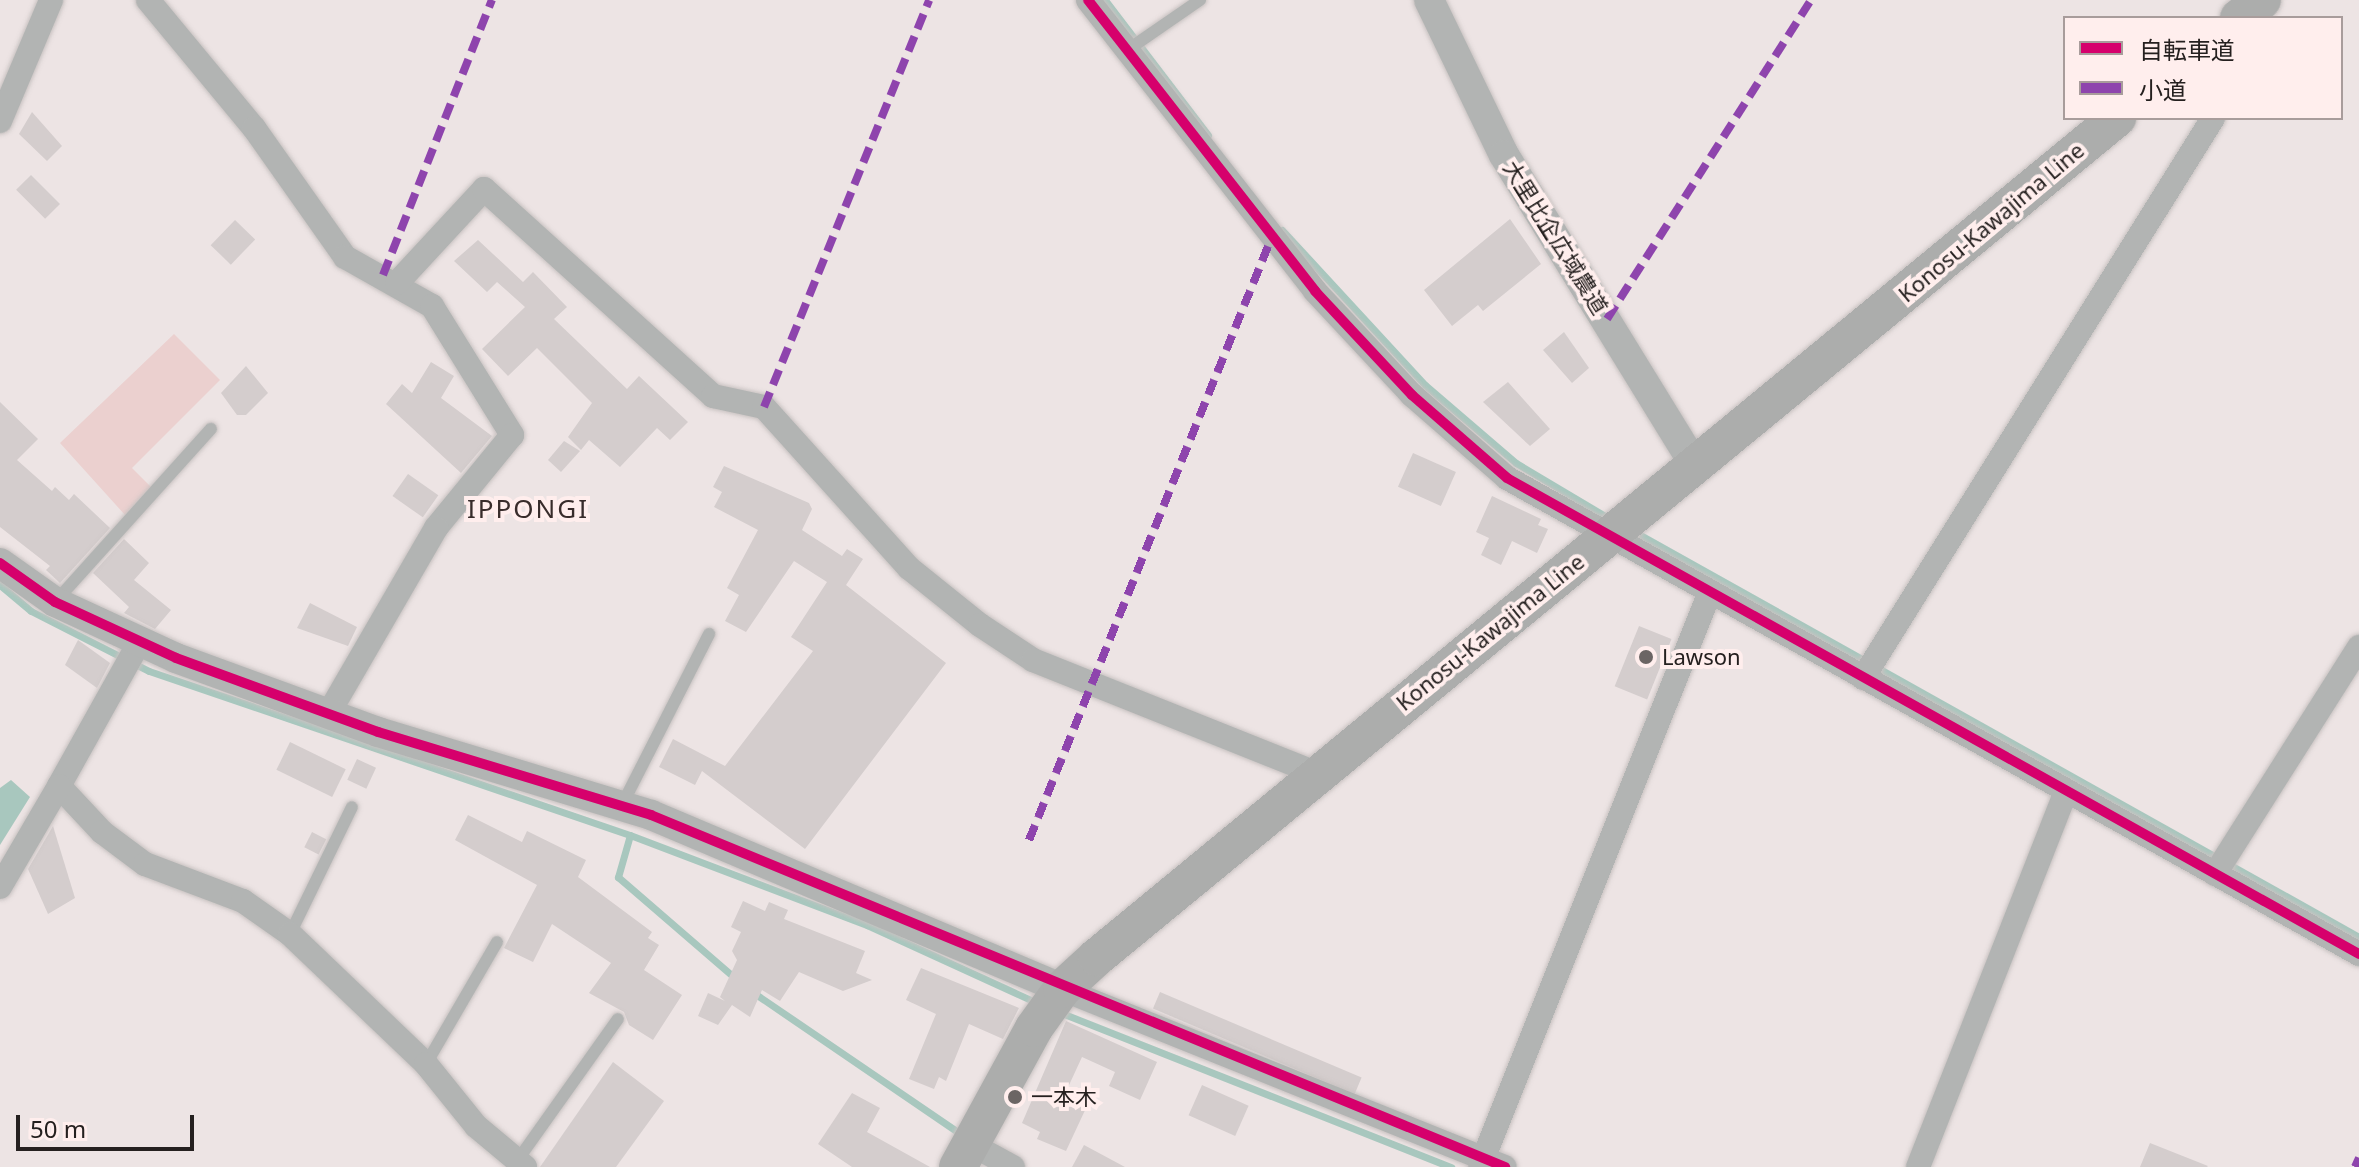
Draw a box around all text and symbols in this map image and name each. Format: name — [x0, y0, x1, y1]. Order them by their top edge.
legend — [2063, 16, 2343, 120]
text: 自転車道 — [2139, 33, 2235, 66]
text: 小道 — [2139, 73, 2187, 106]
street label: Konosu-Kawajima Line — [1893, 137, 2089, 307]
street label: 大里比企広域農道 — [1498, 155, 1614, 319]
district label: IPPONGI — [467, 493, 589, 525]
street label: Konosu-Kawajima Line — [1391, 548, 1589, 716]
place label: Lawson — [1662, 644, 1741, 670]
marker: Lawson — [1637, 648, 1655, 666]
place label: 一本木 — [1031, 1084, 1097, 1110]
marker: 一本木 — [1006, 1088, 1024, 1106]
scale bar — [20, 1099, 198, 1149]
text: 50 m — [30, 1112, 86, 1145]

